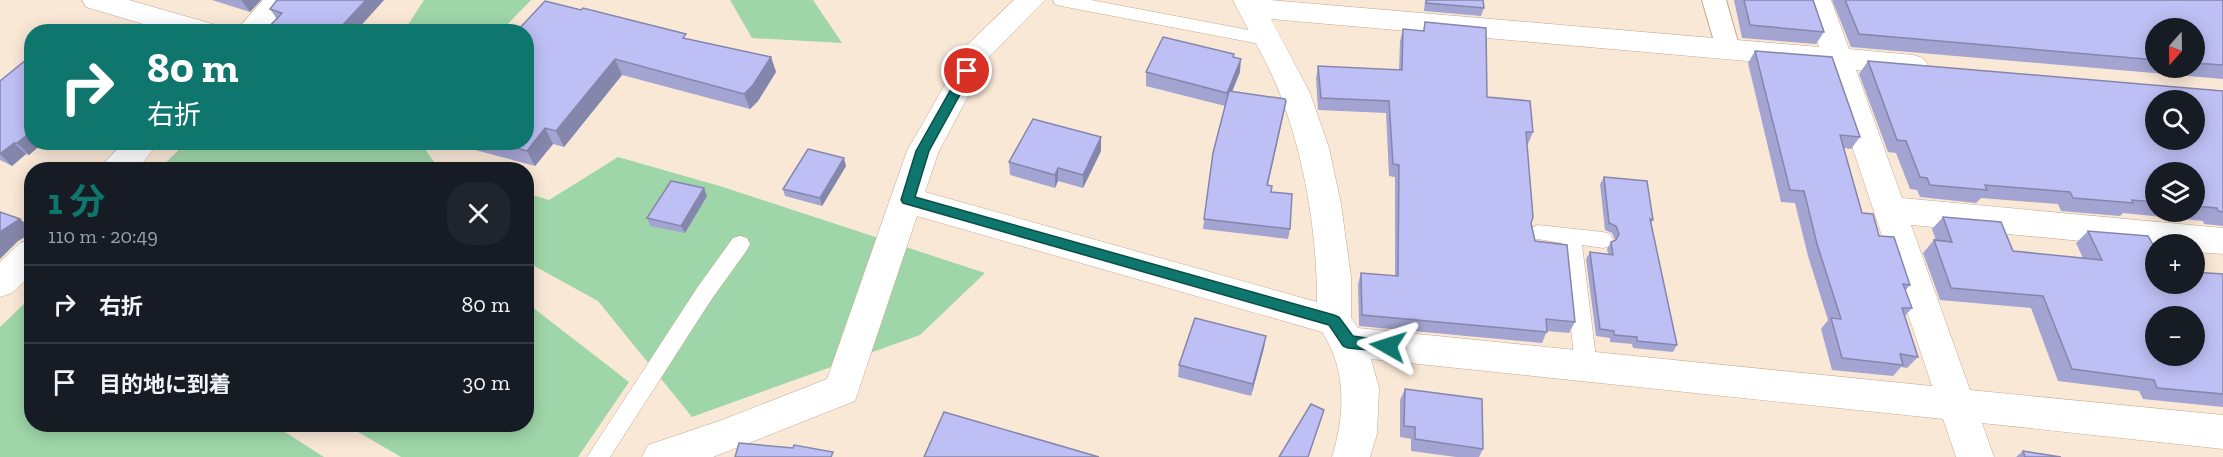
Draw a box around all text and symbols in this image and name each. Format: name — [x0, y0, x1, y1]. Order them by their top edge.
north arrow — [2145, 18, 2205, 78]
map controls — [2145, 18, 2205, 366]
text: 80 m — [147, 42, 238, 93]
pin — [941, 45, 992, 96]
icon: right — [48, 48, 126, 126]
icon: arrive — [950, 54, 983, 87]
button: search — [2145, 90, 2205, 150]
text: 右折 — [147, 99, 201, 131]
button: layers — [2145, 162, 2205, 222]
text: 1 分 — [48, 180, 105, 223]
button: close — [447, 182, 510, 245]
text: 110 m · 20:49 — [48, 224, 158, 248]
button: + — [2145, 234, 2205, 294]
icon: right — [48, 288, 81, 321]
text: 80 m — [462, 291, 510, 318]
text: 右折 — [99, 293, 143, 320]
button: − — [2145, 306, 2205, 366]
position arrow — [1356, 314, 1420, 378]
icon: arrive — [48, 366, 81, 399]
text: 30 m — [463, 369, 510, 396]
text: 目的地に到着 — [99, 371, 231, 398]

